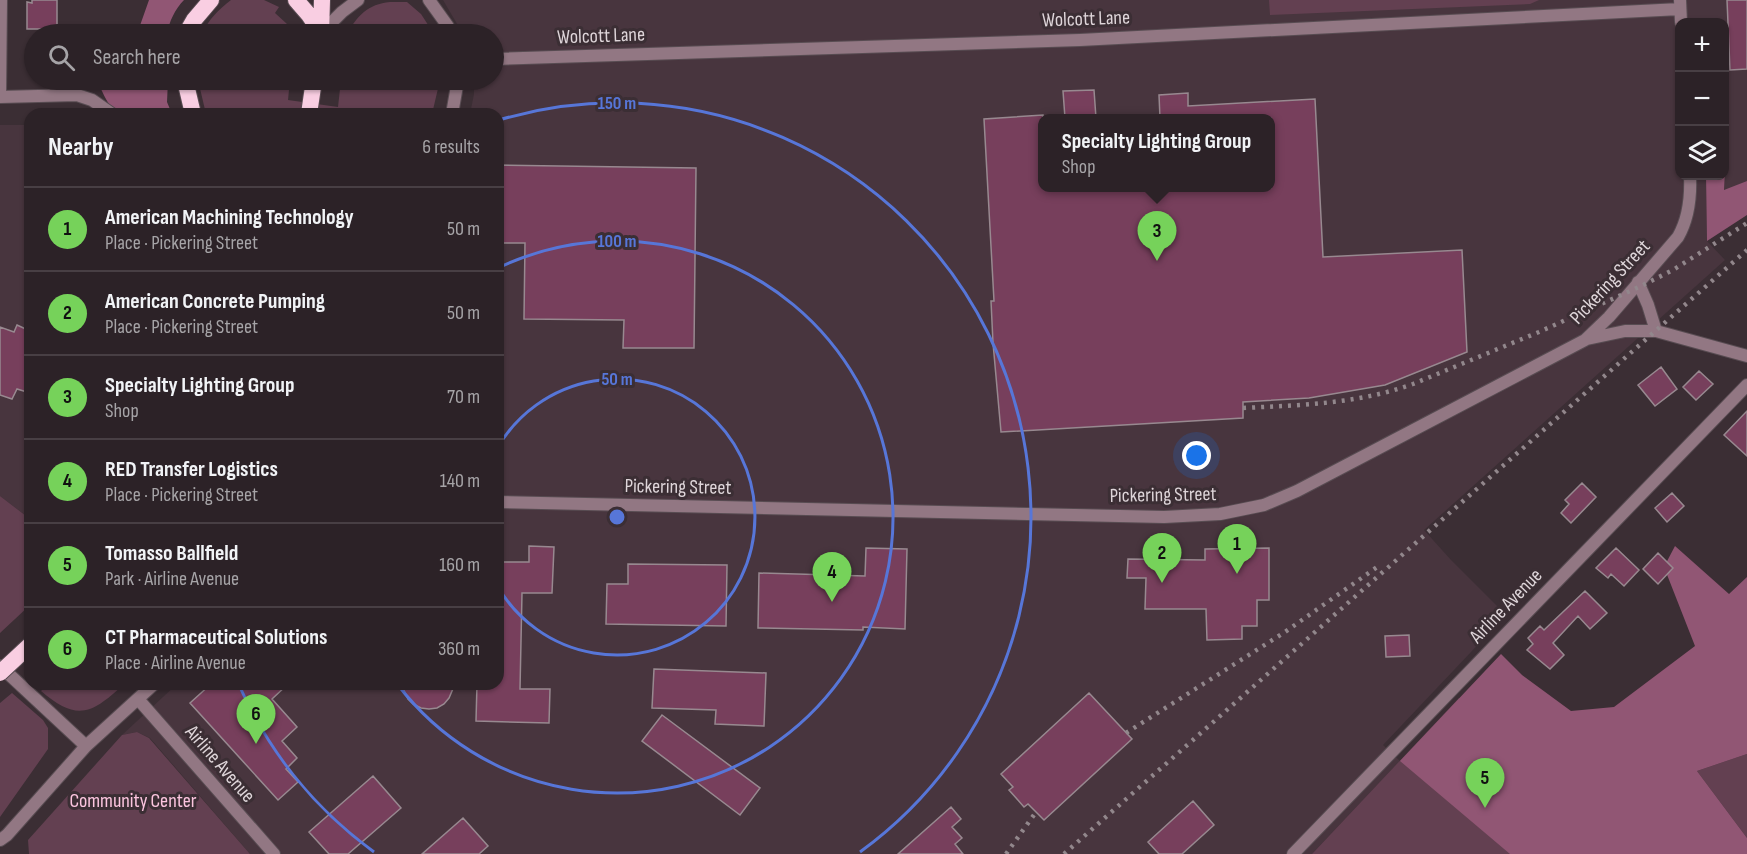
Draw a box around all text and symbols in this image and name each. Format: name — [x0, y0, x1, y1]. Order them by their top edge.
street label: Wolcott Lane — [1042, 5, 1130, 33]
map controls — [1675, 18, 1729, 180]
button: + — [1675, 18, 1729, 72]
street label: Wolcott Lane — [557, 22, 645, 50]
search box — [24, 24, 504, 90]
icon: search — [45, 41, 78, 74]
text: Search here — [93, 44, 180, 71]
button: − — [1675, 72, 1729, 126]
text: 150 m — [598, 93, 636, 114]
popup — [1038, 114, 1275, 192]
button: layers — [1675, 126, 1729, 180]
text: Specialty Lighting Group — [1062, 128, 1251, 155]
text: Nearby — [48, 132, 114, 163]
text: 6 results — [422, 135, 480, 159]
text: Shop — [1062, 155, 1095, 179]
text: American Machining Technology — [105, 204, 354, 231]
pin: 3 — [1138, 212, 1176, 261]
text: 1 — [64, 217, 71, 241]
text: 50 m — [447, 217, 480, 241]
text: Place · Pickering Street — [105, 231, 258, 255]
text: 100 m — [598, 231, 637, 252]
street label: Pickering Street — [1565, 235, 1655, 329]
text: American Concrete Pumping — [105, 288, 325, 315]
text: 2 — [63, 301, 72, 325]
text: 50 m — [447, 301, 480, 325]
text: Place · Pickering Street — [105, 315, 258, 339]
text: 50 m — [601, 369, 633, 390]
text: Specialty Lighting Group — [105, 372, 295, 399]
text: 3 — [63, 385, 72, 409]
text: 70 m — [447, 385, 480, 409]
text: Shop — [105, 399, 139, 423]
your location — [1182, 441, 1211, 470]
text: RED Transfer Logistics — [105, 456, 278, 483]
text: 4 — [63, 469, 72, 493]
text: 140 m — [440, 469, 480, 493]
street label: Pickering Street — [624, 474, 732, 500]
street label: Pickering Street — [1109, 482, 1217, 508]
text: Place · Pickering Street — [105, 483, 258, 507]
centre of rings — [607, 507, 627, 527]
pin: 1 — [1218, 524, 1256, 574]
pin: 2 — [1142, 534, 1182, 583]
text: Tomasso Ballfield — [105, 540, 238, 567]
pin: 4 — [812, 552, 852, 602]
text: 5 — [63, 553, 72, 577]
text: 160 m — [439, 553, 480, 577]
street label: Airline Avenue — [1464, 564, 1547, 649]
text: Park · Airline Avenue — [105, 567, 239, 591]
text: CT Pharmaceutical Solutions — [105, 624, 327, 651]
text: 6 — [63, 637, 72, 661]
text: 360 m — [438, 637, 480, 661]
text: Place · Airline Avenue — [105, 651, 246, 675]
pin: 6 — [236, 694, 276, 744]
street label: Airline Avenue — [179, 720, 260, 808]
pin: 5 — [1466, 758, 1504, 808]
park label: Community Center — [69, 789, 197, 813]

